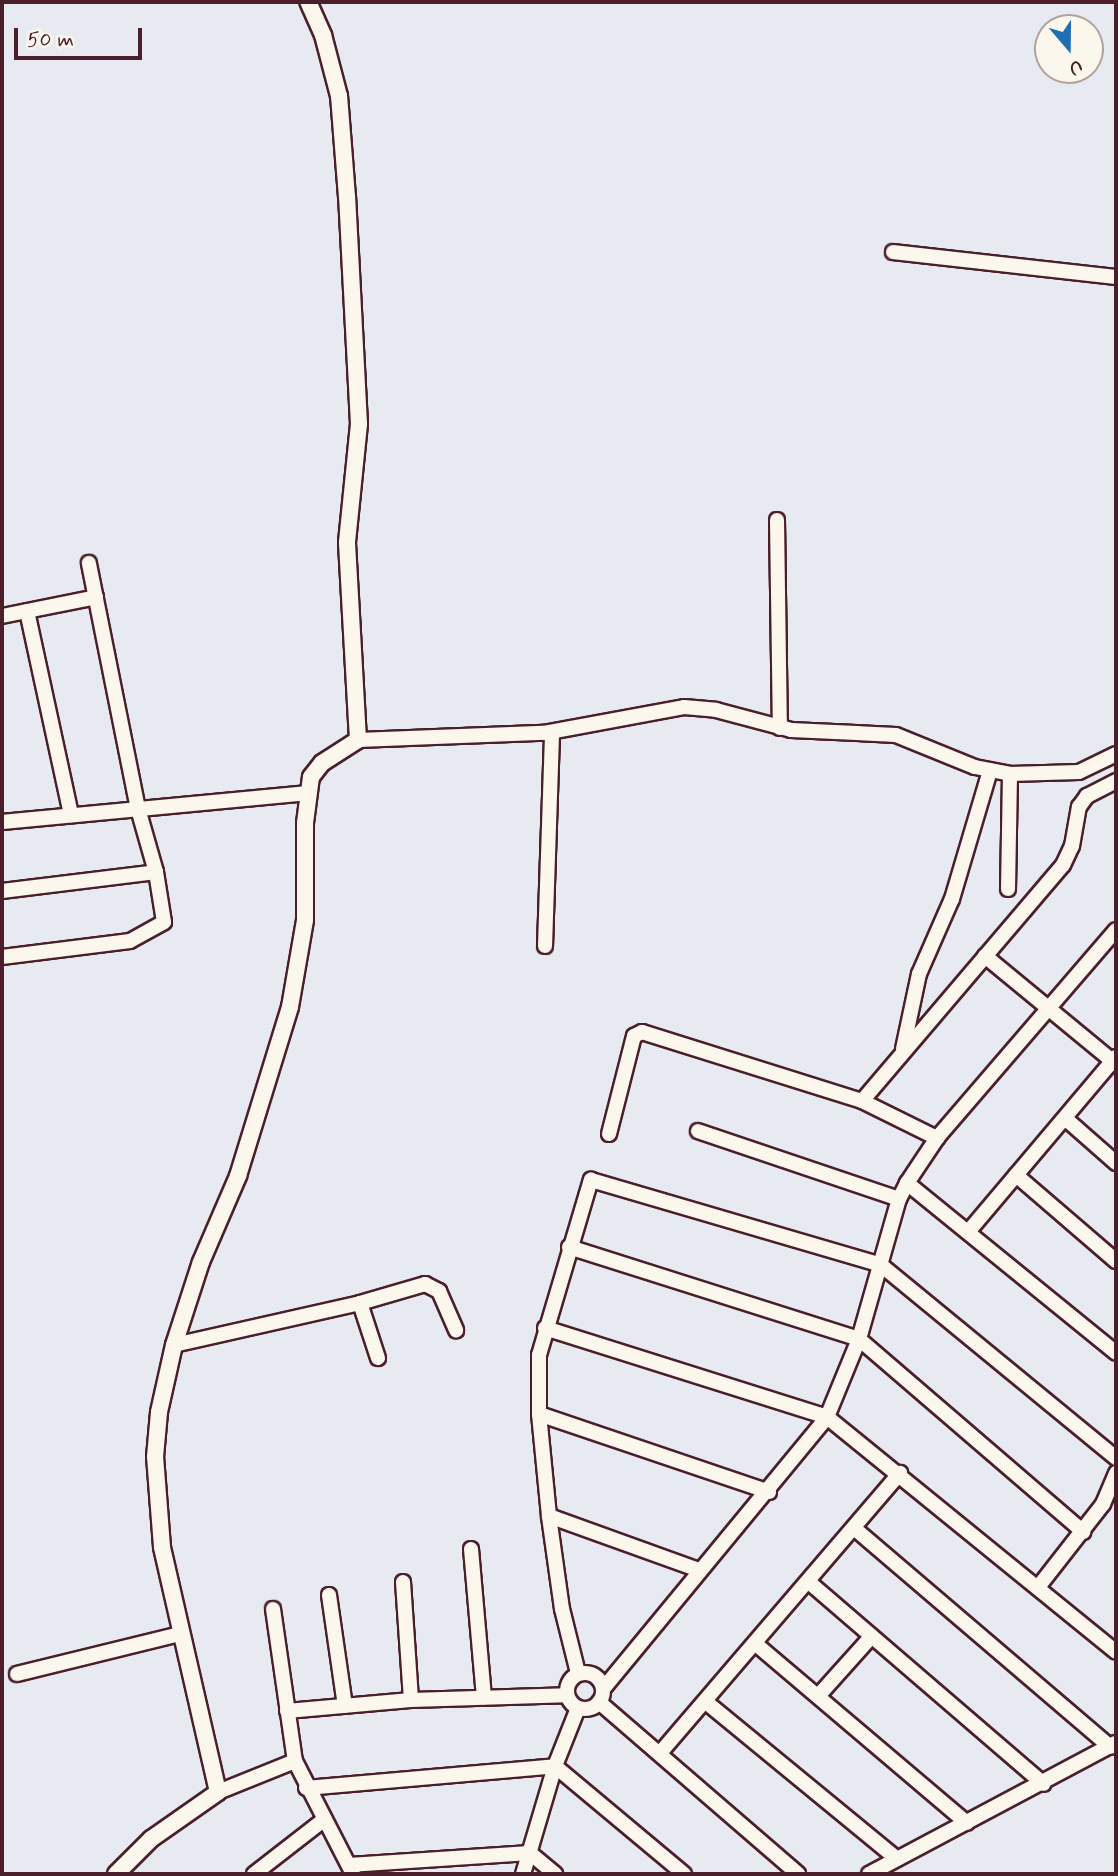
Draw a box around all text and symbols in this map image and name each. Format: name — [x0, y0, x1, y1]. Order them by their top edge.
scale bar — [18, 14, 145, 58]
north arrow — [1034, 14, 1104, 84]
text: 50 m — [27, 26, 74, 54]
text: U — [1066, 53, 1086, 81]

